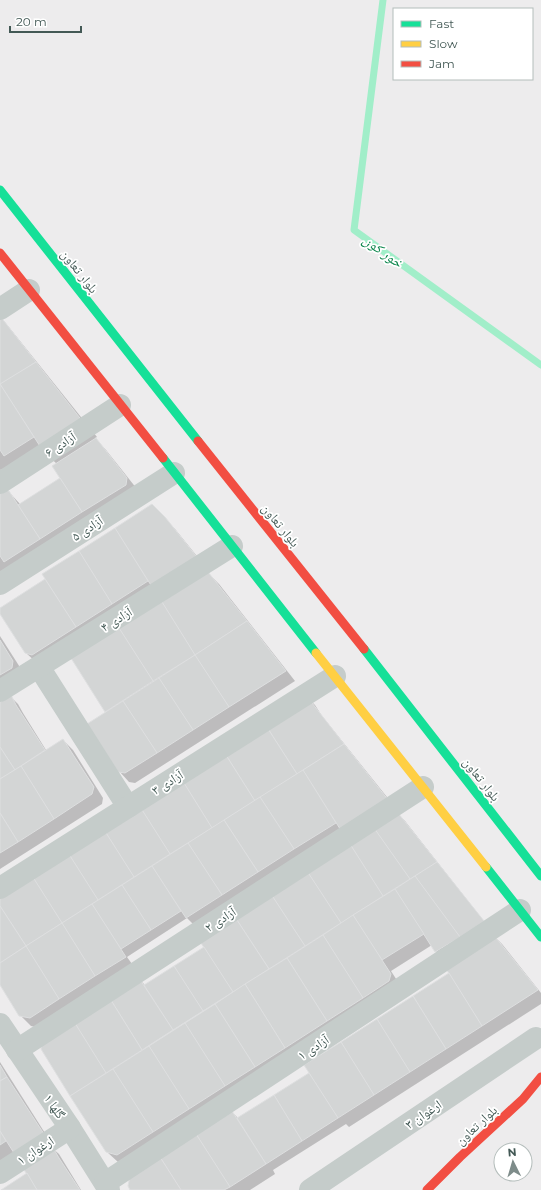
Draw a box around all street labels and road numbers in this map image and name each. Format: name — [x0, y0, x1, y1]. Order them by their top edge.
street label: بلوار تعاون — [57, 246, 102, 297]
street label: آزادی ۶ — [41, 428, 80, 461]
street label: بلوار تعاون — [258, 500, 303, 551]
street label: آزادی ۵ — [68, 512, 107, 545]
street label: آزادی ۴ — [97, 603, 136, 636]
street label: بلوار تعاون — [459, 754, 504, 805]
street label: آزادی ۳ — [148, 766, 187, 799]
street label: آزادی ۲ — [201, 903, 240, 936]
street label: آزادی ۱ — [294, 1031, 333, 1064]
street label: گلها ۱ — [41, 1091, 69, 1122]
street label: ارغوان ۳ — [402, 1096, 445, 1133]
street label: بلوار تعاون — [452, 1102, 501, 1149]
street label: ارغوان ۱ — [14, 1132, 57, 1169]

